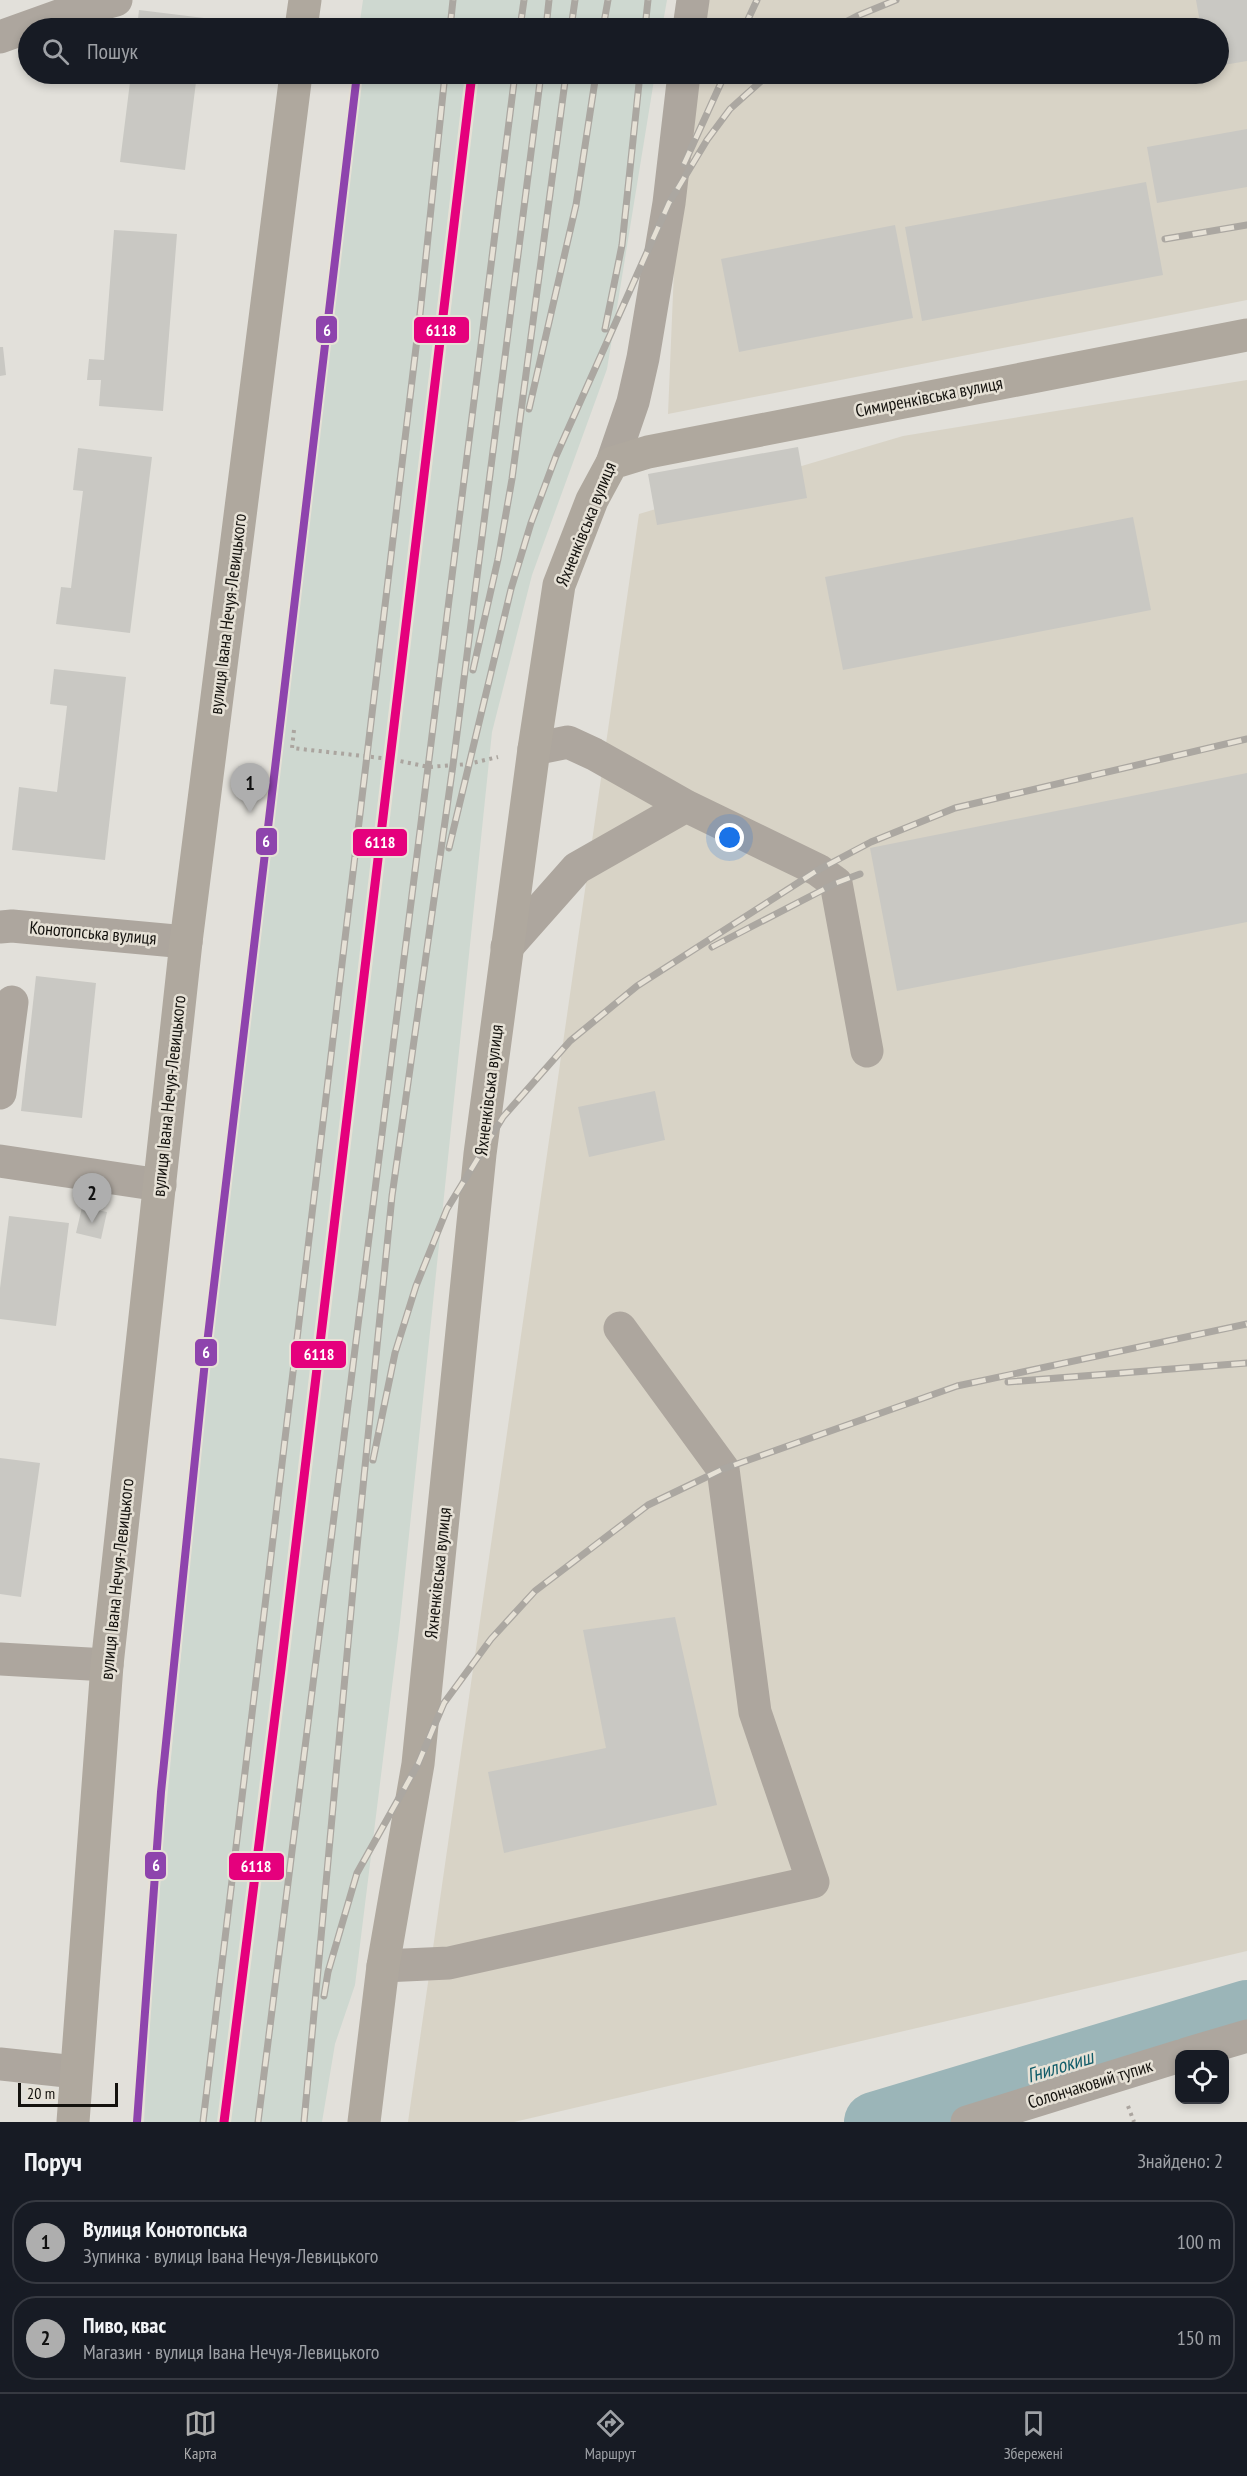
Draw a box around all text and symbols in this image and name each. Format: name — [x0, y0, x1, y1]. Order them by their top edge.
search box — [18, 18, 1229, 84]
icon: search — [39, 35, 72, 68]
text: Пошук — [87, 37, 138, 65]
line badge: 6 — [315, 315, 338, 344]
line badge: 6118 — [413, 316, 470, 344]
text: 6 — [323, 320, 331, 340]
text: 6118 — [426, 320, 456, 340]
street label: Симиренківська вулиця — [853, 371, 1005, 422]
street label: Яхненківська вулиця — [550, 458, 621, 589]
street label: вулиця Івана Нечуя-Левицького — [204, 512, 251, 716]
pin: 1 — [230, 764, 270, 813]
your location — [715, 823, 744, 852]
line badge: 6 — [255, 827, 278, 856]
line badge: 6118 — [352, 828, 408, 857]
text: 6 — [262, 831, 270, 851]
text: 6118 — [365, 832, 395, 852]
street label: Конотопська вулиця — [29, 915, 157, 950]
street label: вулиця Івана Нечуя-Левицького — [146, 994, 191, 1198]
street label: Яхненківська вулиця — [469, 1023, 508, 1157]
pin: 2 — [72, 1174, 112, 1223]
line badge: 6 — [194, 1338, 218, 1367]
line badge: 6118 — [290, 1340, 347, 1369]
text: 6 — [202, 1342, 210, 1362]
text: 6118 — [304, 1344, 334, 1364]
street label: вулиця Івана Нечуя-Левицького — [94, 1477, 139, 1681]
street label: Яхненківська вулиця — [419, 1506, 456, 1640]
line badge: 6 — [144, 1851, 167, 1880]
line badge: 6118 — [228, 1852, 285, 1881]
text: 6 — [152, 1855, 160, 1875]
text: 6118 — [241, 1856, 271, 1876]
water label: Гнилокиш — [1024, 2043, 1098, 2088]
map controls — [1175, 2050, 1229, 2104]
button: locate — [1175, 2050, 1229, 2104]
street label: Солончаковий тупик — [1025, 2054, 1155, 2113]
scale bar — [18, 2080, 118, 2108]
text: 20 m — [27, 2083, 55, 2103]
text: Поруч — [24, 2145, 82, 2178]
text: Знайдено: 2 — [1137, 2148, 1223, 2174]
text: Вулиця Конотопська — [83, 2215, 247, 2243]
text: 1 — [41, 2229, 50, 2255]
text: 100 m — [1177, 2229, 1221, 2255]
text: Зупинка · вулиця Івана Нечуя-Левицького — [83, 2243, 378, 2269]
text: Пиво, квас — [83, 2311, 166, 2339]
text: 2 — [41, 2325, 50, 2351]
text: 150 m — [1177, 2325, 1221, 2351]
text: Магазин · вулиця Івана Нечуя-Левицького — [83, 2339, 380, 2365]
tab: Карта — [184, 2407, 217, 2463]
tab: Маршрут — [585, 2407, 636, 2463]
tab: Збережені — [1004, 2407, 1063, 2463]

